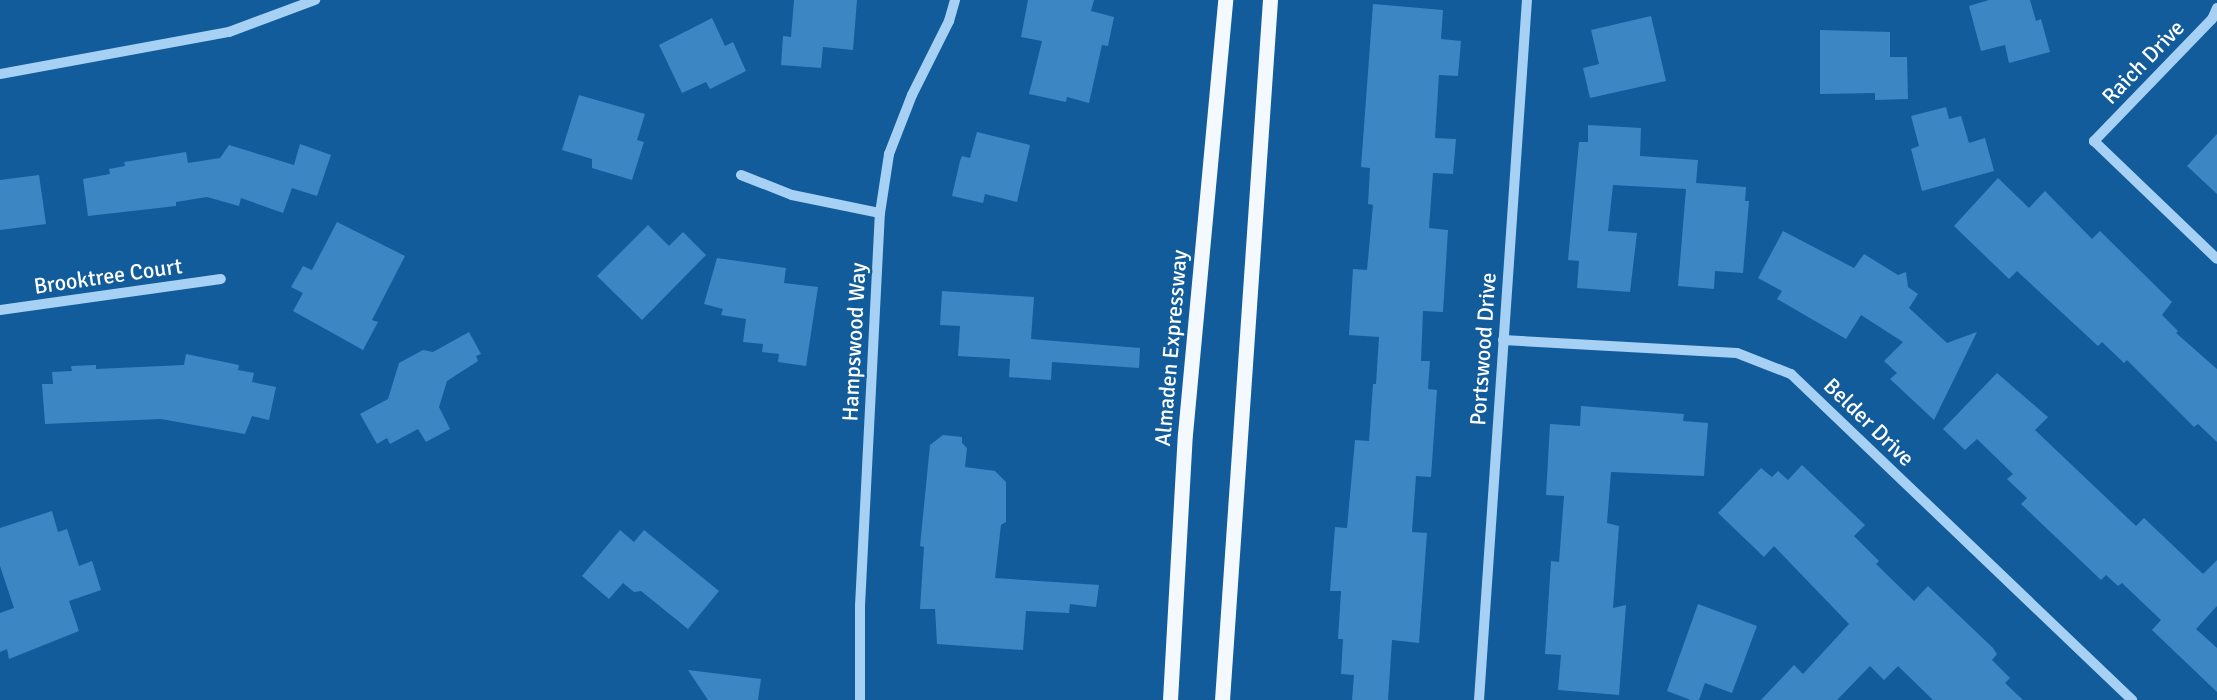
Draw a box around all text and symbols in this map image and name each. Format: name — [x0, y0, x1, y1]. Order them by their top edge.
street label: Raich Drive — [2096, 14, 2190, 110]
street label: Almaden Expressway — [1149, 249, 1193, 447]
street label: Brooktree Court — [32, 253, 184, 299]
street label: Hampswood Way — [837, 262, 871, 422]
street label: Portswood Drive — [1464, 272, 1502, 426]
street label: Belder Drive — [1818, 372, 1920, 472]

